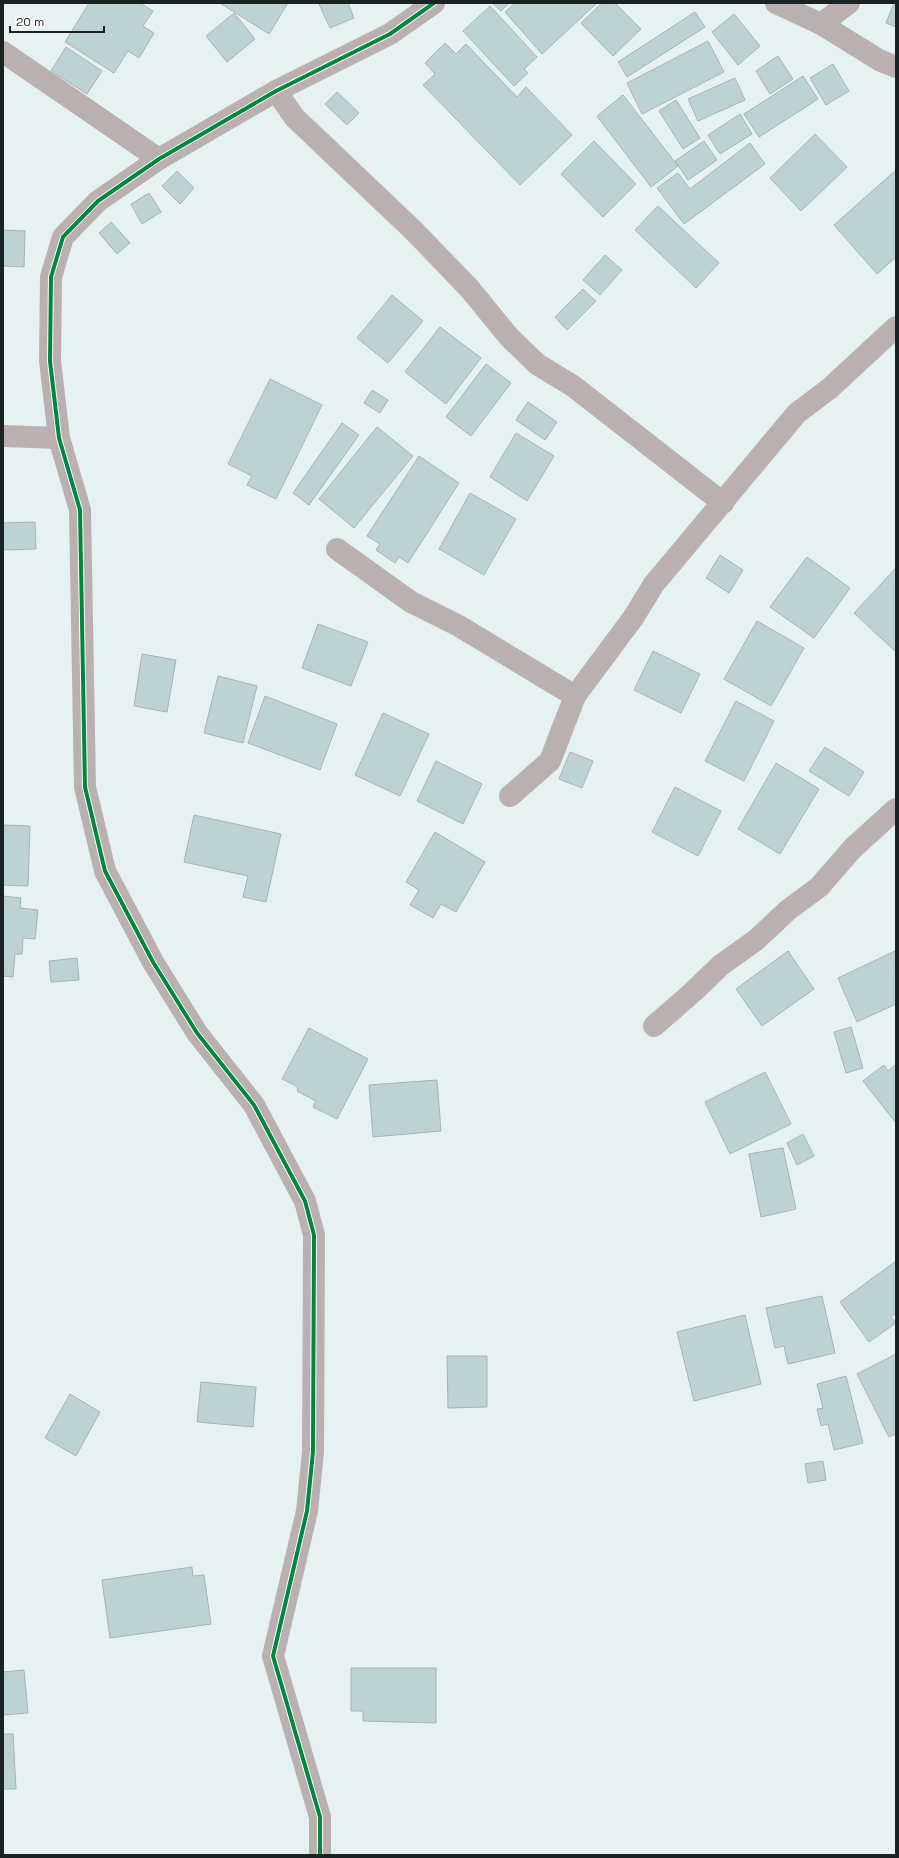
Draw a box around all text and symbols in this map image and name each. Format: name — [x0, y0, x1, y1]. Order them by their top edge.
scale bar — [10, 8, 104, 34]
text: 20 m — [16, 14, 44, 30]

